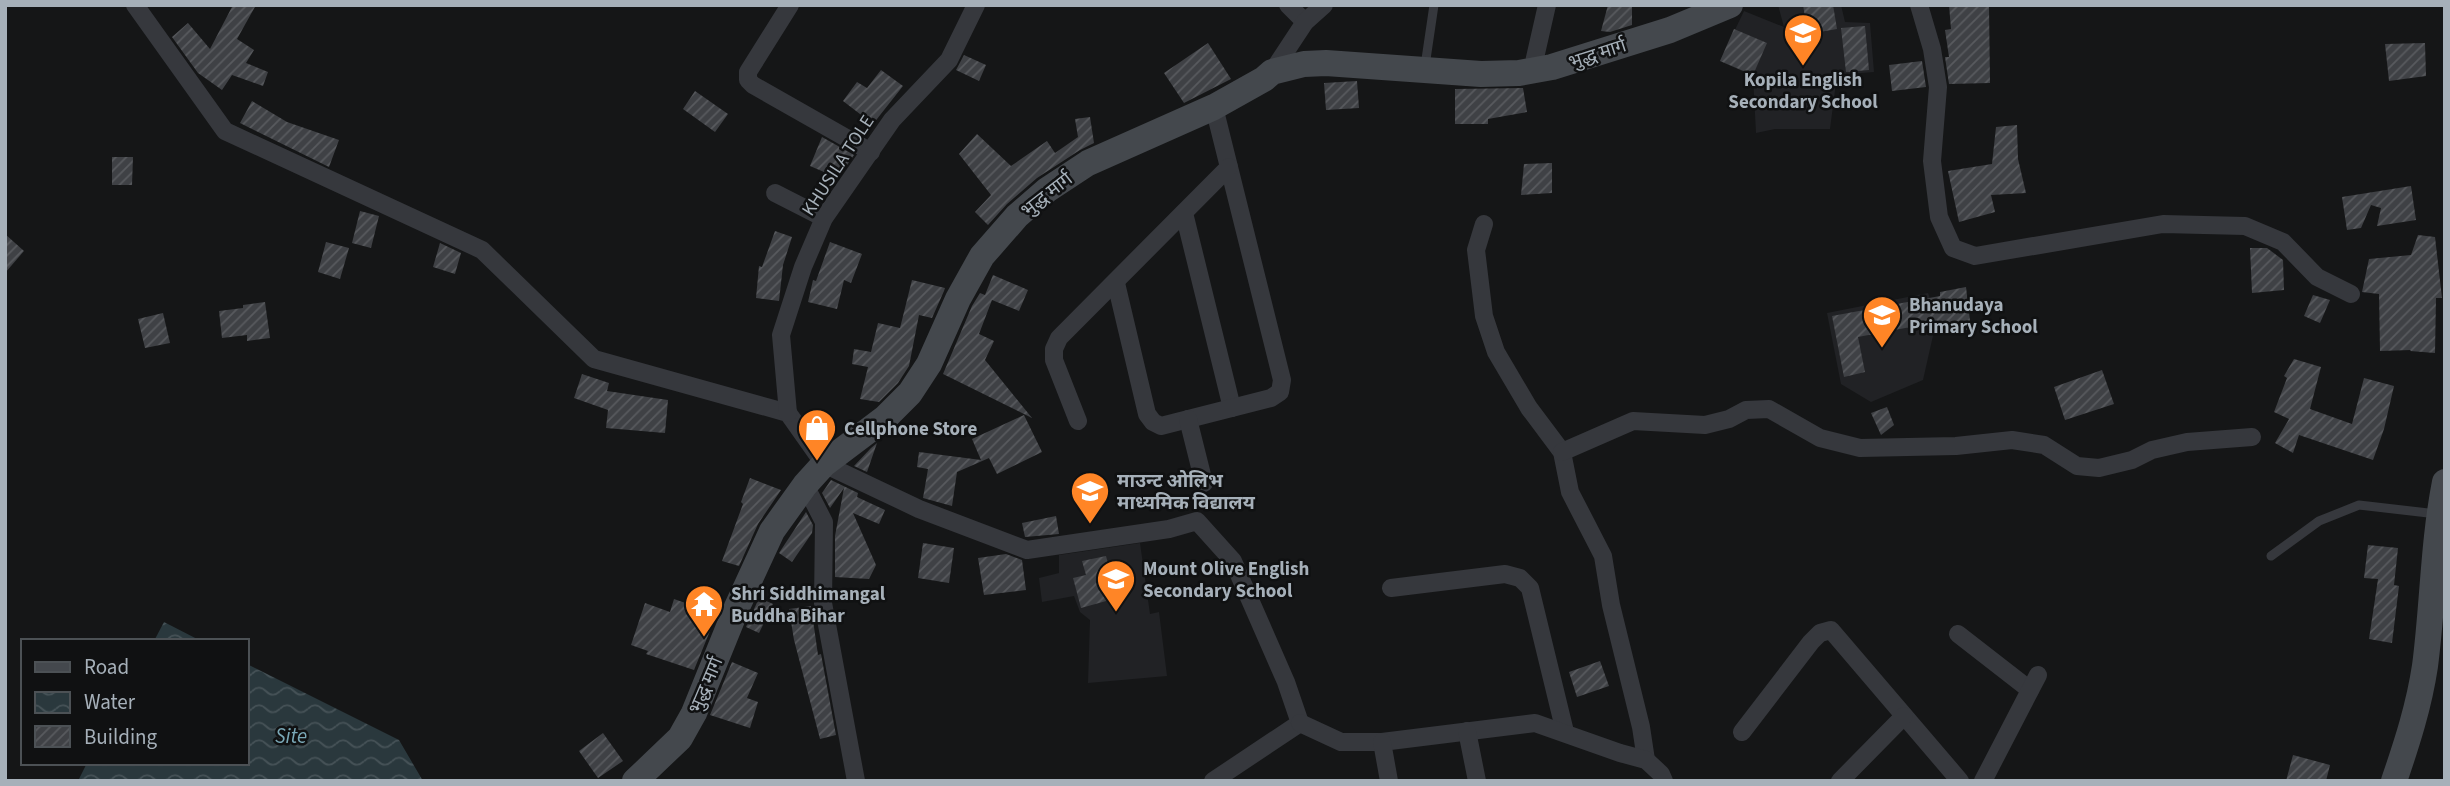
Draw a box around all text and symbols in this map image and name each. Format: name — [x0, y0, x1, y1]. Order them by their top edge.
school or university icon: Kopila English Secondary School — [1782, 12, 1824, 67]
street label: भुद्ध मार्ग — [1565, 32, 1631, 76]
place label: Kopila English Secondary School — [1728, 67, 1878, 116]
street label: KHUSILA TOLE — [795, 110, 881, 222]
street label: भुद्ध मार्ग — [1015, 166, 1079, 224]
place label: Bhanudaya Primary School — [1909, 292, 2038, 341]
school or university icon: Bhanudaya Primary School — [1861, 294, 1903, 349]
shop icon: Cellphone Store — [796, 407, 838, 462]
place label: Cellphone Store — [844, 416, 977, 443]
place label: माउन्ट ओलिभ माध्यमिक विद्यालय — [1117, 468, 1256, 517]
school or university icon: माउन्ट ओलिभ माध्यमिक विद्यालय — [1069, 470, 1111, 525]
place label: Mount Olive English Secondary School — [1143, 556, 1309, 605]
school or university icon: Mount Olive English Secondary School — [1095, 558, 1137, 613]
place label: Shri Siddhimangal Buddha Bihar — [731, 581, 886, 630]
temple icon: Shri Siddhimangal Buddha Bihar — [683, 583, 725, 638]
legend — [21, 639, 248, 765]
text: Road — [84, 652, 129, 682]
street label: भुद्ध मार्ग — [682, 652, 731, 718]
text: Water — [84, 687, 136, 717]
water label: Site — [275, 721, 307, 751]
text: Building — [84, 722, 158, 752]

